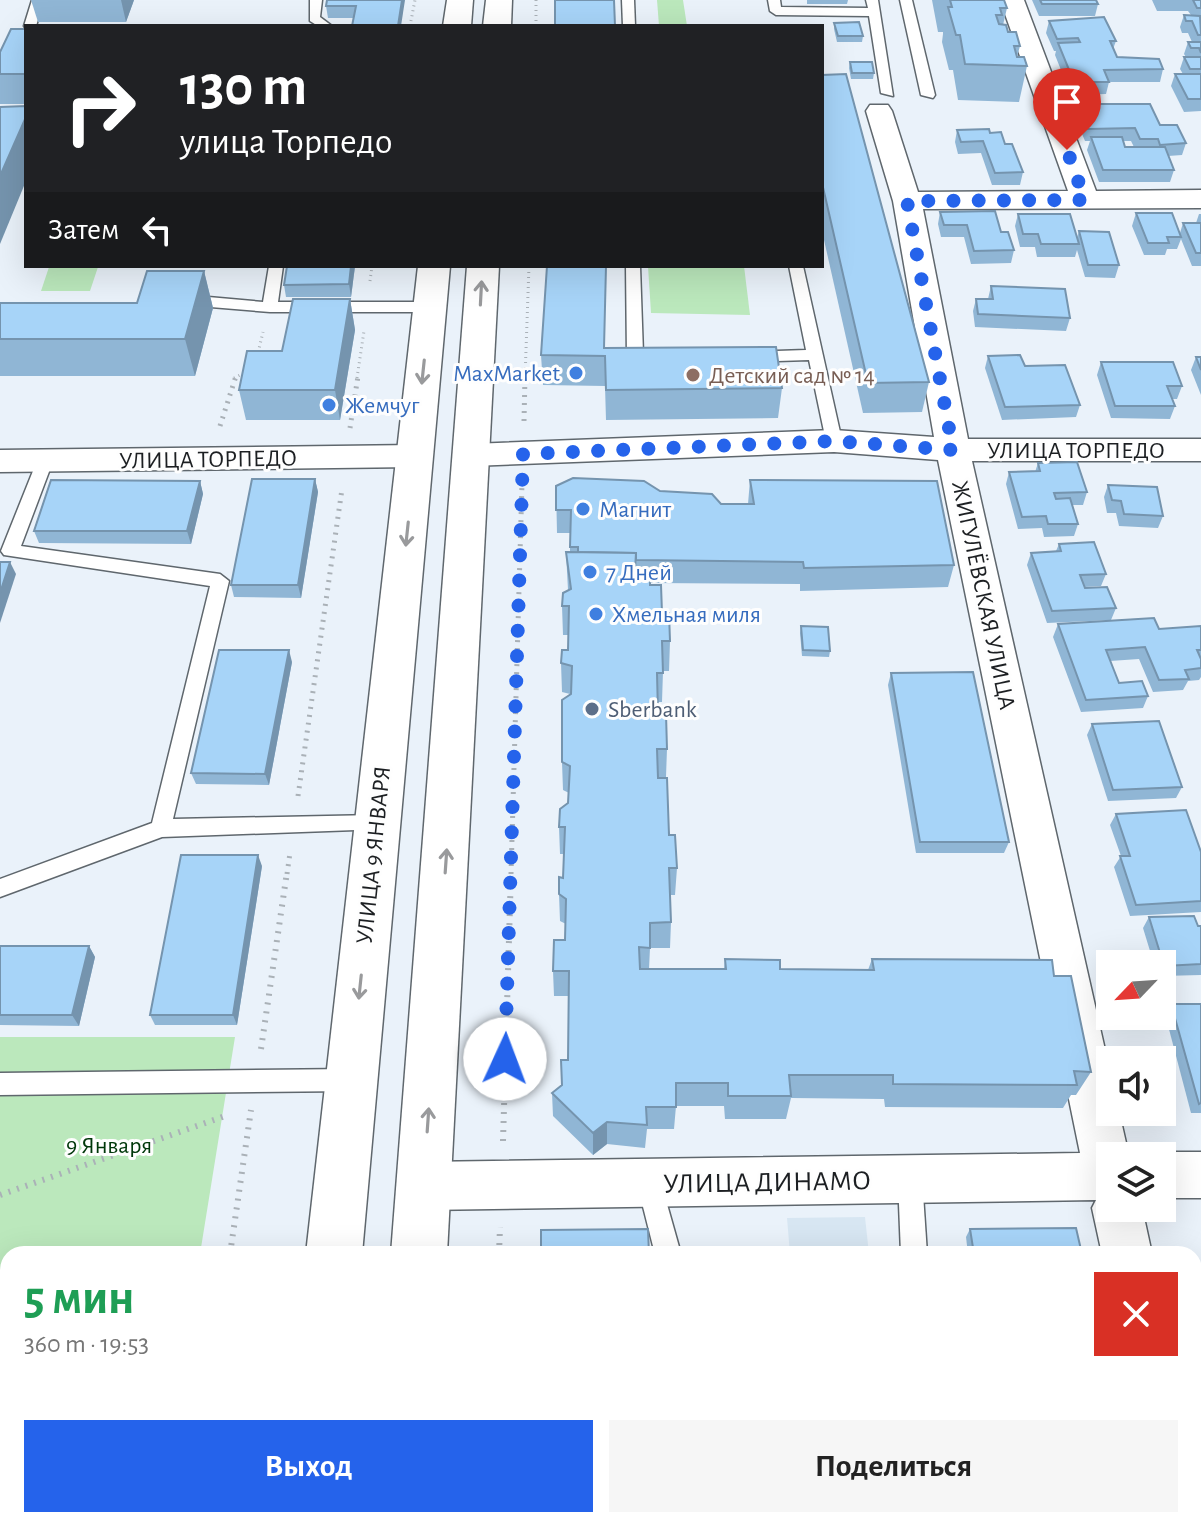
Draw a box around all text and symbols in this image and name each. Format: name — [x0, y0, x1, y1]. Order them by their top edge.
icon: right — [48, 56, 152, 160]
text: 130 m — [180, 59, 307, 115]
pin — [1033, 68, 1101, 150]
icon: arrive — [1045, 80, 1089, 124]
text: улица Торпедо — [180, 124, 392, 160]
icon: left — [135, 208, 179, 252]
text: Затем — [48, 215, 119, 245]
one-way arrow — [474, 280, 489, 307]
one-way arrow — [416, 358, 431, 384]
place label: MaxMarket — [453, 362, 560, 386]
marker: MaxMarket — [567, 364, 585, 382]
place label: Детский сад № 14 — [709, 364, 875, 388]
marker: Детский сад № 14 — [684, 366, 702, 384]
place label: Жемчуг — [345, 394, 420, 418]
marker: Жемчуг — [320, 396, 338, 414]
street label: УЛИЦА ТОРПЕДО — [987, 439, 1165, 463]
street label: УЛИЦА ТОРПЕДО — [119, 446, 297, 474]
street label: ЖИГУЛЁВСКАЯ УЛИЦА — [947, 478, 1020, 712]
place label: Магнит — [599, 498, 671, 522]
marker: Магнит — [574, 500, 592, 518]
one-way arrow — [400, 520, 415, 547]
place label: 7 Дней — [606, 561, 672, 585]
marker: 7 Дней — [581, 563, 599, 581]
place label: Хмельная миля — [612, 603, 761, 627]
marker: Хмельная миля — [587, 605, 605, 623]
place label: Sberbank — [608, 698, 697, 722]
marker: Sberbank — [583, 700, 601, 718]
street label: УЛИЦА 9 ЯНВАРЯ — [353, 765, 395, 945]
one-way arrow — [439, 848, 454, 875]
north arrow — [1096, 950, 1176, 1030]
map controls — [1096, 950, 1176, 1222]
one-way arrow — [352, 973, 367, 1000]
position arrow — [463, 1017, 547, 1101]
button: sound — [1096, 1046, 1176, 1126]
one-way arrow — [421, 1107, 436, 1134]
park label: 9 Января — [66, 1134, 152, 1158]
button: layers — [1096, 1142, 1176, 1222]
street label: УЛИЦА ДИНАМО — [663, 1167, 871, 1199]
button: close — [1094, 1272, 1178, 1356]
text: 5 мин — [24, 1275, 135, 1323]
text: 360 m · 19:53 — [24, 1331, 149, 1357]
button: Выход — [24, 1420, 593, 1512]
button: Поделиться — [609, 1420, 1178, 1512]

